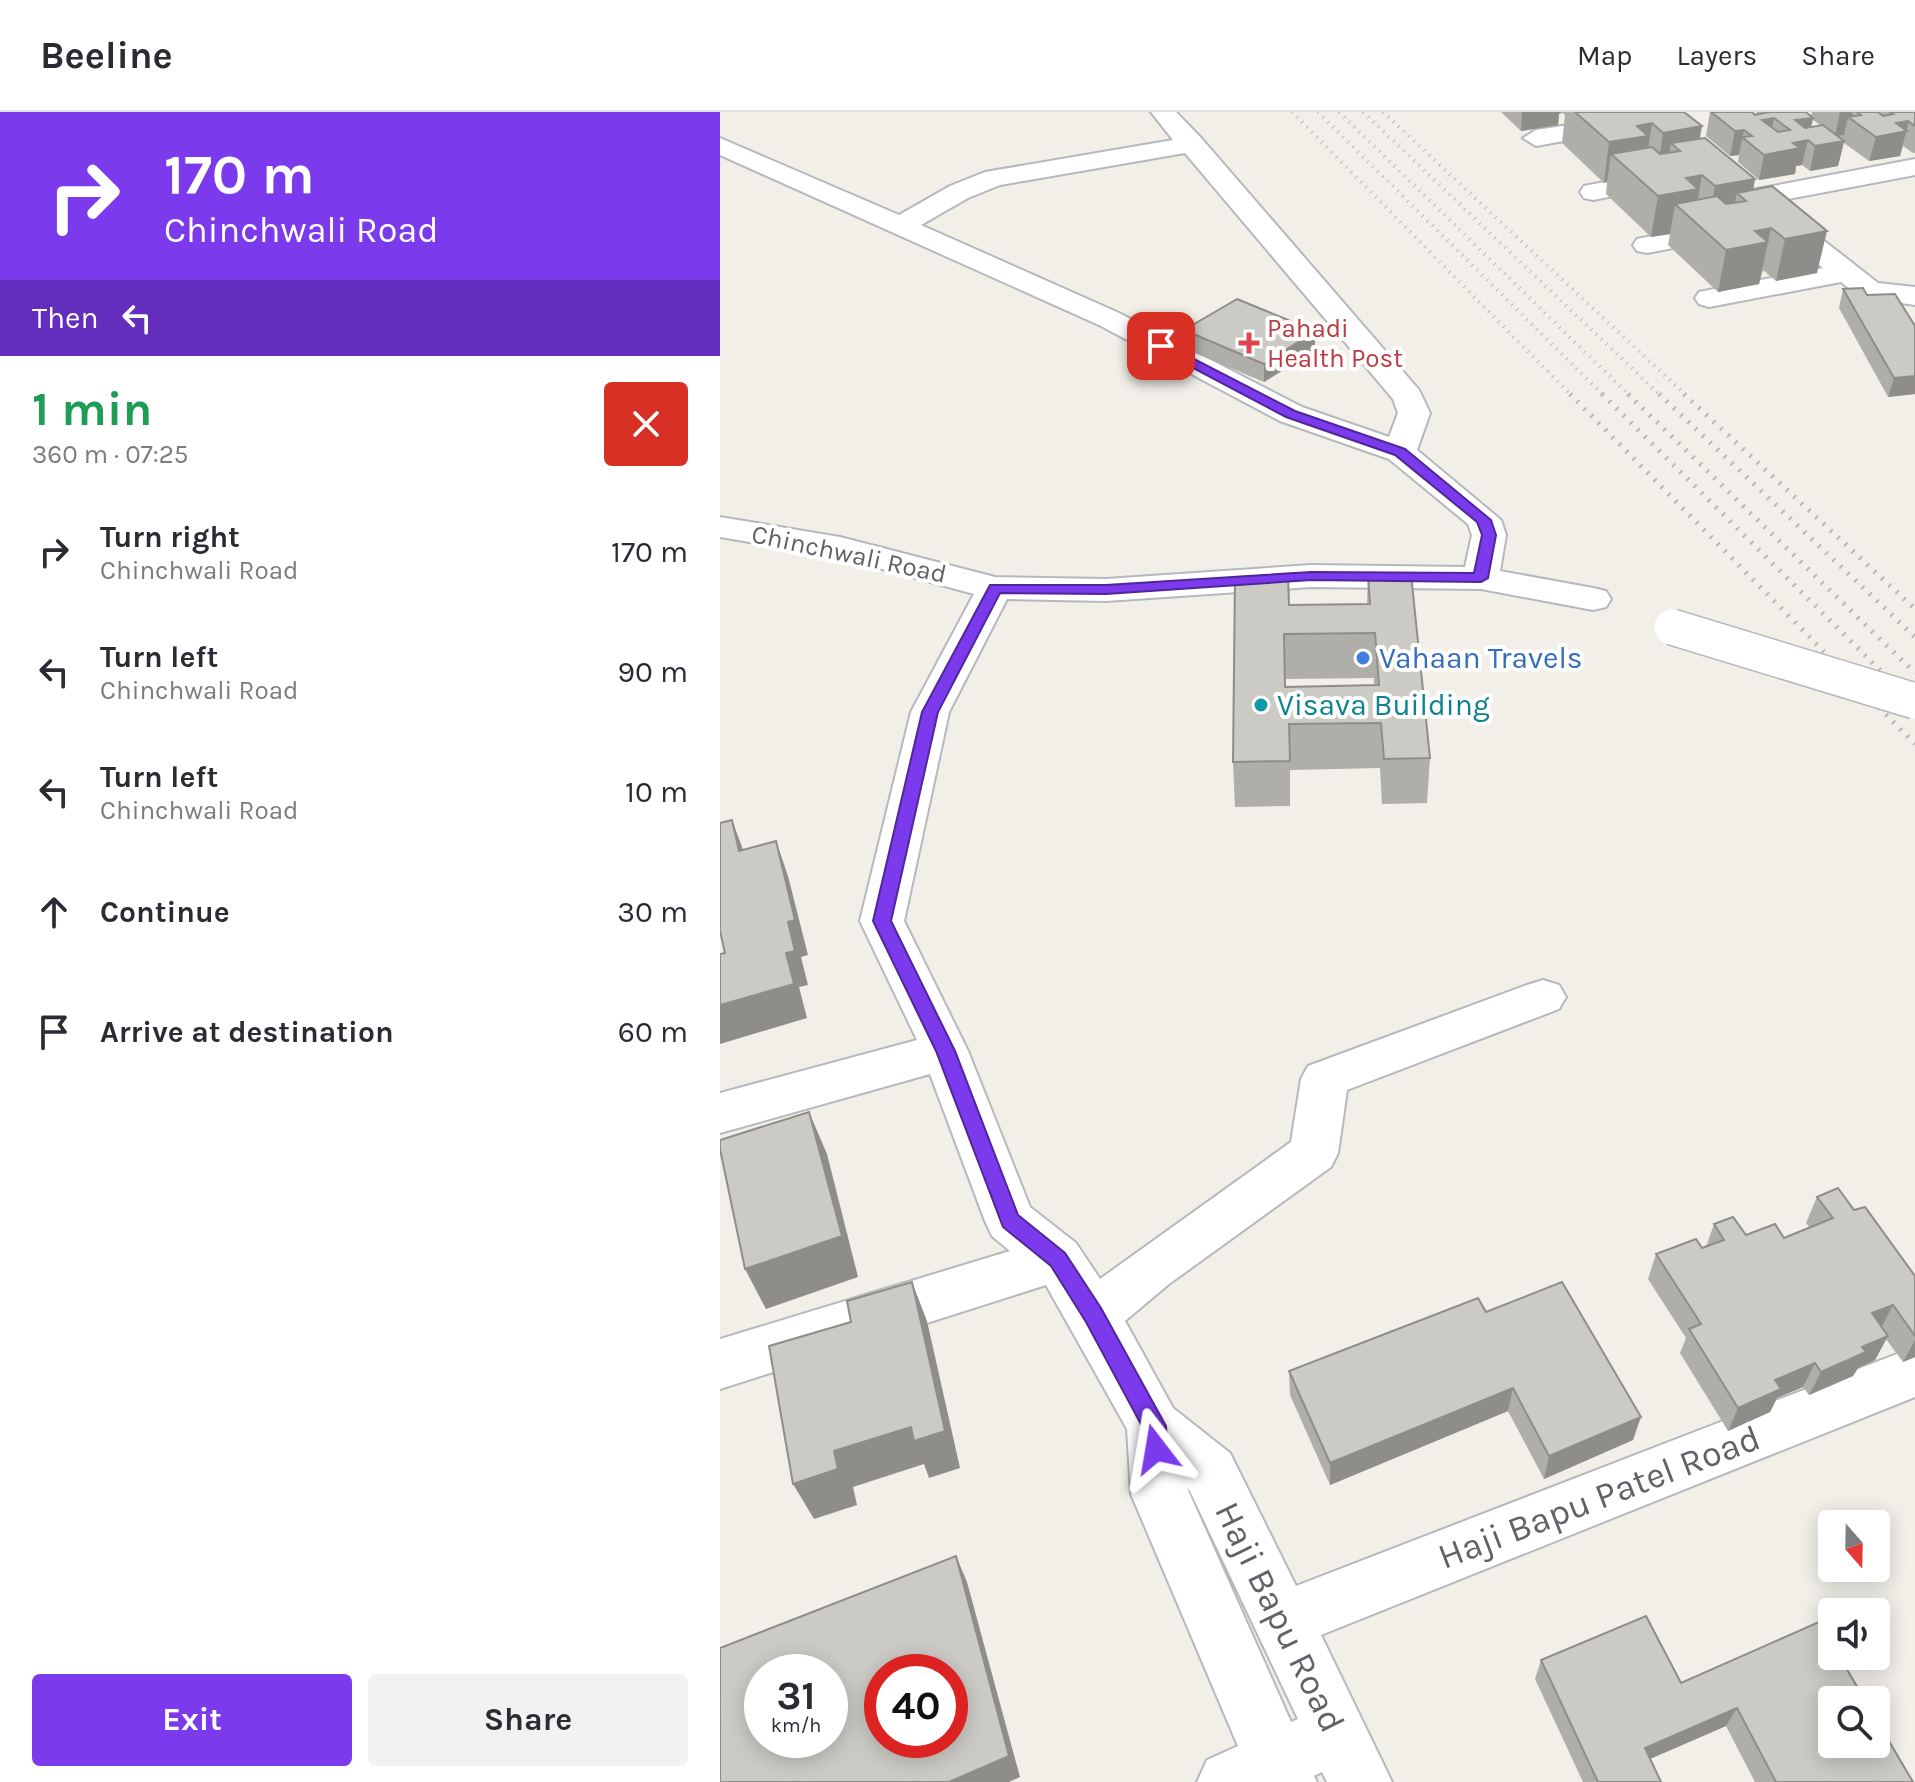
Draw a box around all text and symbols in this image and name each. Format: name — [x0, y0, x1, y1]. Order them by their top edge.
text: Beeline — [40, 33, 173, 78]
text: Map — [1577, 39, 1632, 72]
text: Layers — [1676, 39, 1757, 72]
text: Share — [1801, 39, 1875, 72]
text: 170 m — [164, 142, 315, 207]
icon: right — [32, 144, 136, 248]
text: Chinchwali Road — [164, 209, 439, 251]
icon: left — [115, 296, 159, 340]
text: Then — [32, 300, 99, 336]
pin — [1127, 312, 1195, 380]
place label: Pahadi Health Post — [1267, 313, 1403, 374]
icon: arrive — [1139, 324, 1183, 368]
marker: Pahadi Health Post — [1238, 332, 1260, 354]
text: 1 min — [32, 381, 152, 437]
button: close — [604, 382, 688, 466]
text: 360 m · 07:25 — [32, 439, 189, 470]
street label: Chinchwali Road — [749, 518, 949, 590]
text: Turn right — [100, 519, 240, 555]
icon: right — [32, 530, 76, 574]
text: 170 m — [611, 534, 688, 570]
text: Chinchwali Road — [100, 555, 298, 586]
text: Turn left — [100, 639, 218, 675]
place label: Vahaan Travels — [1379, 640, 1583, 676]
marker: Vahaan Travels — [1354, 649, 1372, 667]
icon: left — [32, 650, 76, 694]
text: 90 m — [618, 654, 688, 690]
text: Chinchwali Road — [100, 675, 298, 706]
place label: Visava Building — [1277, 687, 1490, 723]
marker: Visava Building — [1252, 696, 1270, 714]
text: Turn left — [100, 759, 218, 795]
icon: left — [32, 770, 76, 814]
text: 10 m — [625, 774, 688, 810]
text: Chinchwali Road — [100, 795, 298, 826]
icon: ahead — [32, 890, 76, 934]
text: Continue — [100, 894, 230, 930]
text: 30 m — [617, 894, 688, 930]
icon: arrive — [32, 1010, 76, 1054]
text: Arrive at destination — [100, 1014, 394, 1050]
text: 60 m — [618, 1014, 688, 1050]
position arrow — [1114, 1407, 1198, 1491]
street label: Haji Bapu Patel Road — [1432, 1416, 1766, 1578]
street label: Haji Bapu Road — [1206, 1495, 1354, 1739]
north arrow — [1818, 1510, 1890, 1582]
map controls — [1818, 1510, 1890, 1758]
button: sound — [1818, 1598, 1890, 1670]
speed limit sign: 40 — [864, 1654, 968, 1758]
text: 31 — [776, 1672, 816, 1719]
button: Exit — [32, 1674, 352, 1766]
button: Share — [368, 1674, 688, 1766]
button: search — [1818, 1686, 1890, 1758]
text: km/h — [771, 1714, 821, 1737]

